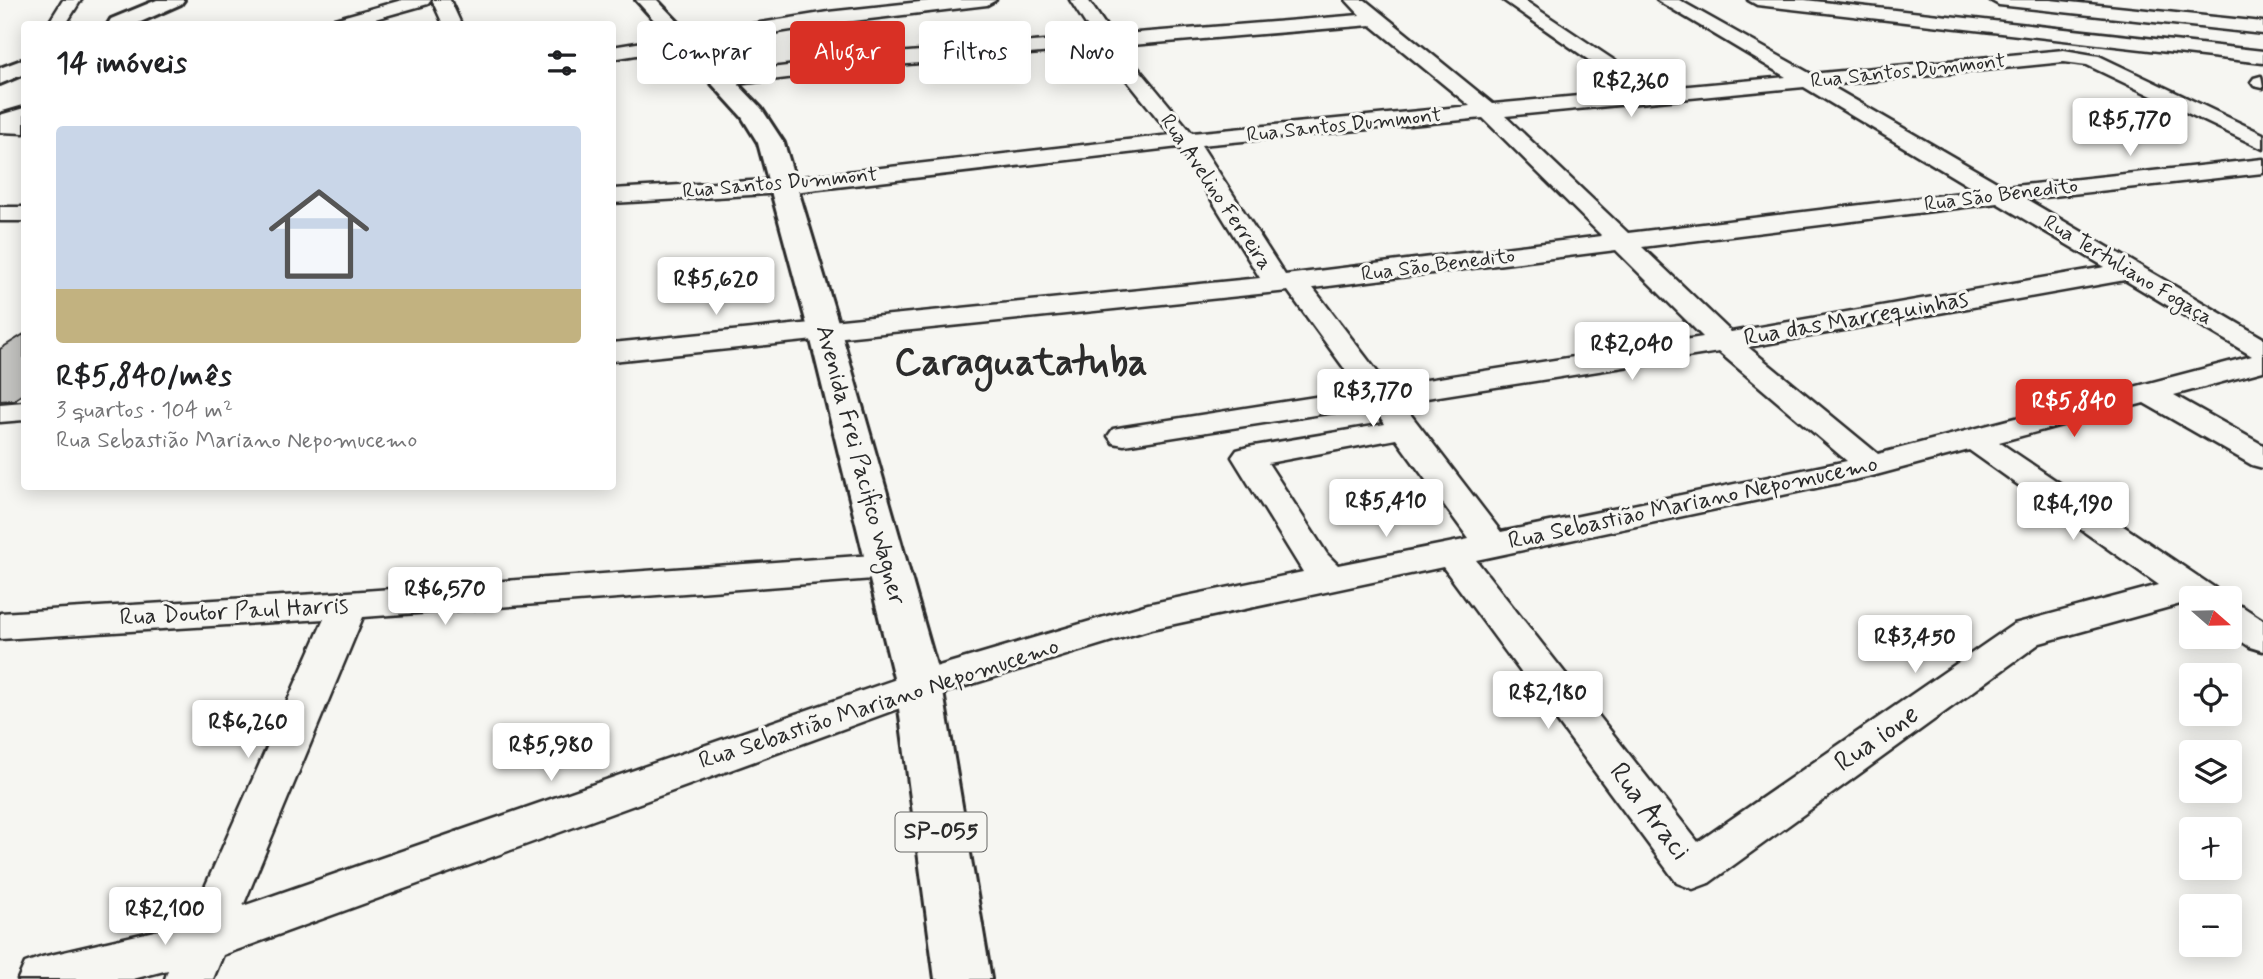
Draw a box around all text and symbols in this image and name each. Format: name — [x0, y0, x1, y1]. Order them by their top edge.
chip: Comprar — [637, 21, 776, 84]
chip: Alugar — [790, 21, 905, 84]
chip: Filtros — [919, 21, 1031, 84]
chip: Novo — [1045, 21, 1138, 84]
text: 14 imóveis — [56, 44, 187, 83]
icon: filters — [543, 44, 581, 82]
street label: Rua Santos Dummont — [1809, 47, 2007, 95]
pin: R$2,360 — [1566, 60, 1696, 119]
text: R$2,360 — [1593, 67, 1669, 97]
pin: R$5,770 — [2065, 99, 2195, 158]
street label: Rua Santos Dummont — [1245, 101, 1443, 149]
text: R$5,770 — [2089, 106, 2171, 136]
street label: Rua Avelino Ferreira — [1153, 109, 1279, 275]
street label: Rua Santos Dummont — [681, 161, 879, 205]
icon: home — [256, 171, 382, 297]
street label: Rua São Benedito — [1923, 172, 2079, 218]
street label: Rua Tertuliano Fogaça — [2038, 208, 2218, 333]
street label: Rua São Benedito — [1360, 242, 1516, 288]
pin: R$5,620 — [651, 258, 781, 317]
text: R$5,620 — [673, 265, 759, 295]
street label: Rua das Marrequinhas — [1741, 284, 1971, 354]
street label: Avenida Frei Pacifico Wagner — [806, 322, 912, 609]
pin: R$2,040 — [1567, 322, 1697, 382]
text: R$2,040 — [1591, 330, 1673, 360]
district label: Caraguatatuba — [894, 339, 1148, 392]
text: R$5,840/mês — [56, 357, 232, 396]
pin: R$3,770 — [1308, 370, 1438, 429]
text: R$3,770 — [1333, 377, 1413, 407]
pin: R$5,840 — [2009, 380, 2139, 439]
text: R$5,840 — [2032, 387, 2116, 417]
text: 3 quartos · 104 m² — [56, 396, 233, 426]
text: Rua Sebastião Mariano Nepomucemo — [56, 426, 417, 456]
street label: Rua Sebastião Mariano Nepomucemo — [1505, 449, 1881, 557]
pin: R$5,410 — [1321, 480, 1451, 539]
pin: R$4,190 — [2008, 482, 2138, 542]
text: R$5,410 — [1345, 487, 1427, 517]
text: R$4,190 — [2033, 490, 2113, 520]
pin: R$6,570 — [380, 568, 510, 627]
text: R$6,570 — [404, 575, 486, 605]
north arrow — [2179, 586, 2242, 649]
map controls — [2179, 586, 2242, 957]
street label: Rua Doutor Paul Harris — [119, 591, 349, 633]
pin: R$3,450 — [1850, 616, 1980, 675]
text: R$3,450 — [1874, 623, 1956, 653]
street label: Rua Sebastião Mariano Nepomucemo — [695, 631, 1063, 777]
button: locate — [2179, 663, 2242, 726]
pin: R$2,180 — [1483, 672, 1613, 731]
text: R$2,180 — [1509, 679, 1587, 709]
street label: Rua ione — [1827, 697, 1927, 781]
pin: R$6,260 — [183, 700, 313, 760]
text: R$6,260 — [208, 708, 288, 738]
pin: R$5,980 — [486, 724, 616, 783]
text: R$5,980 — [509, 731, 593, 761]
button: layers — [2179, 740, 2242, 803]
street label: Rua Araci — [1600, 755, 1698, 869]
road number: SP-055 — [895, 812, 986, 852]
button: + — [2179, 817, 2242, 880]
pin: R$2,100 — [100, 888, 230, 947]
button: − — [2179, 894, 2242, 957]
text: R$2,100 — [125, 895, 205, 925]

